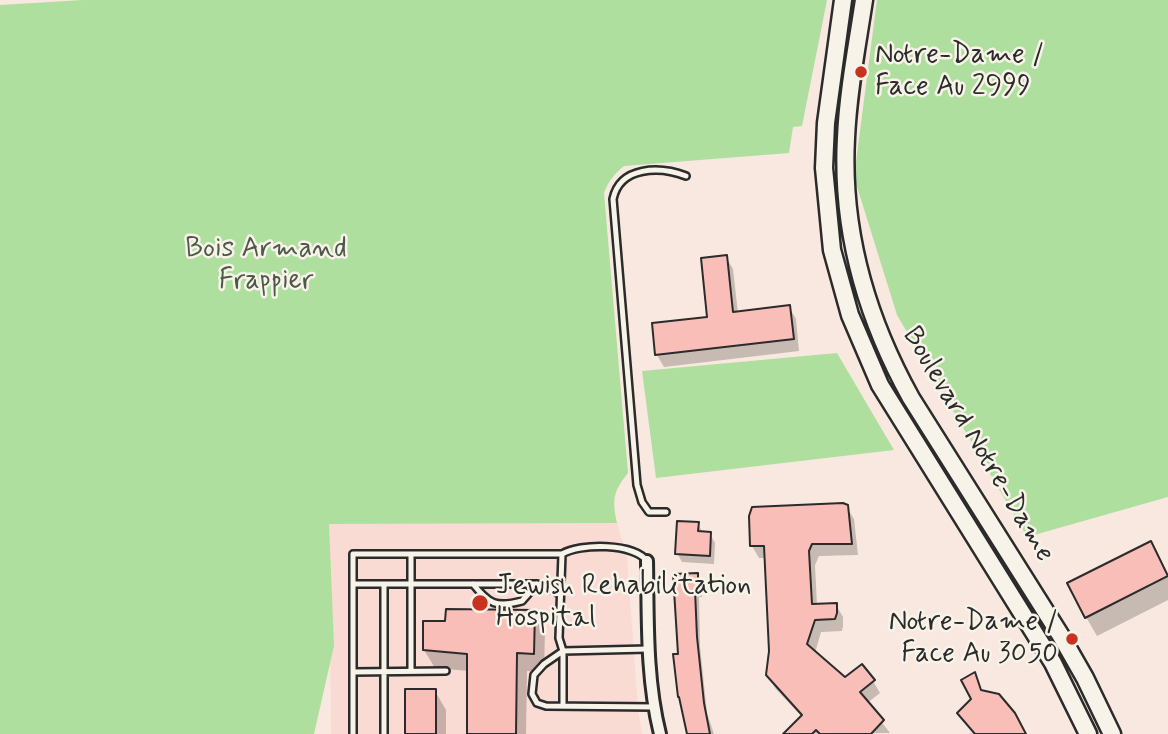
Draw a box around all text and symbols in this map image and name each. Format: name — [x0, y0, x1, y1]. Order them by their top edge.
place label: Notre-Dame / Face Au 2999 — [875, 39, 1044, 105]
marker: Notre-Dame / Face Au 2999 — [853, 64, 869, 80]
park label: Bois Armand Frappier — [185, 233, 347, 299]
street label: Boulevard Notre-Dame — [894, 321, 1060, 569]
place label: Jewish Rehabilitation Hospital — [496, 570, 751, 636]
marker: Jewish Rehabilitation Hospital — [470, 593, 490, 613]
place label: Notre-Dame / Face Au 3050 — [889, 606, 1058, 672]
marker: Notre-Dame / Face Au 3050 — [1064, 631, 1080, 647]

